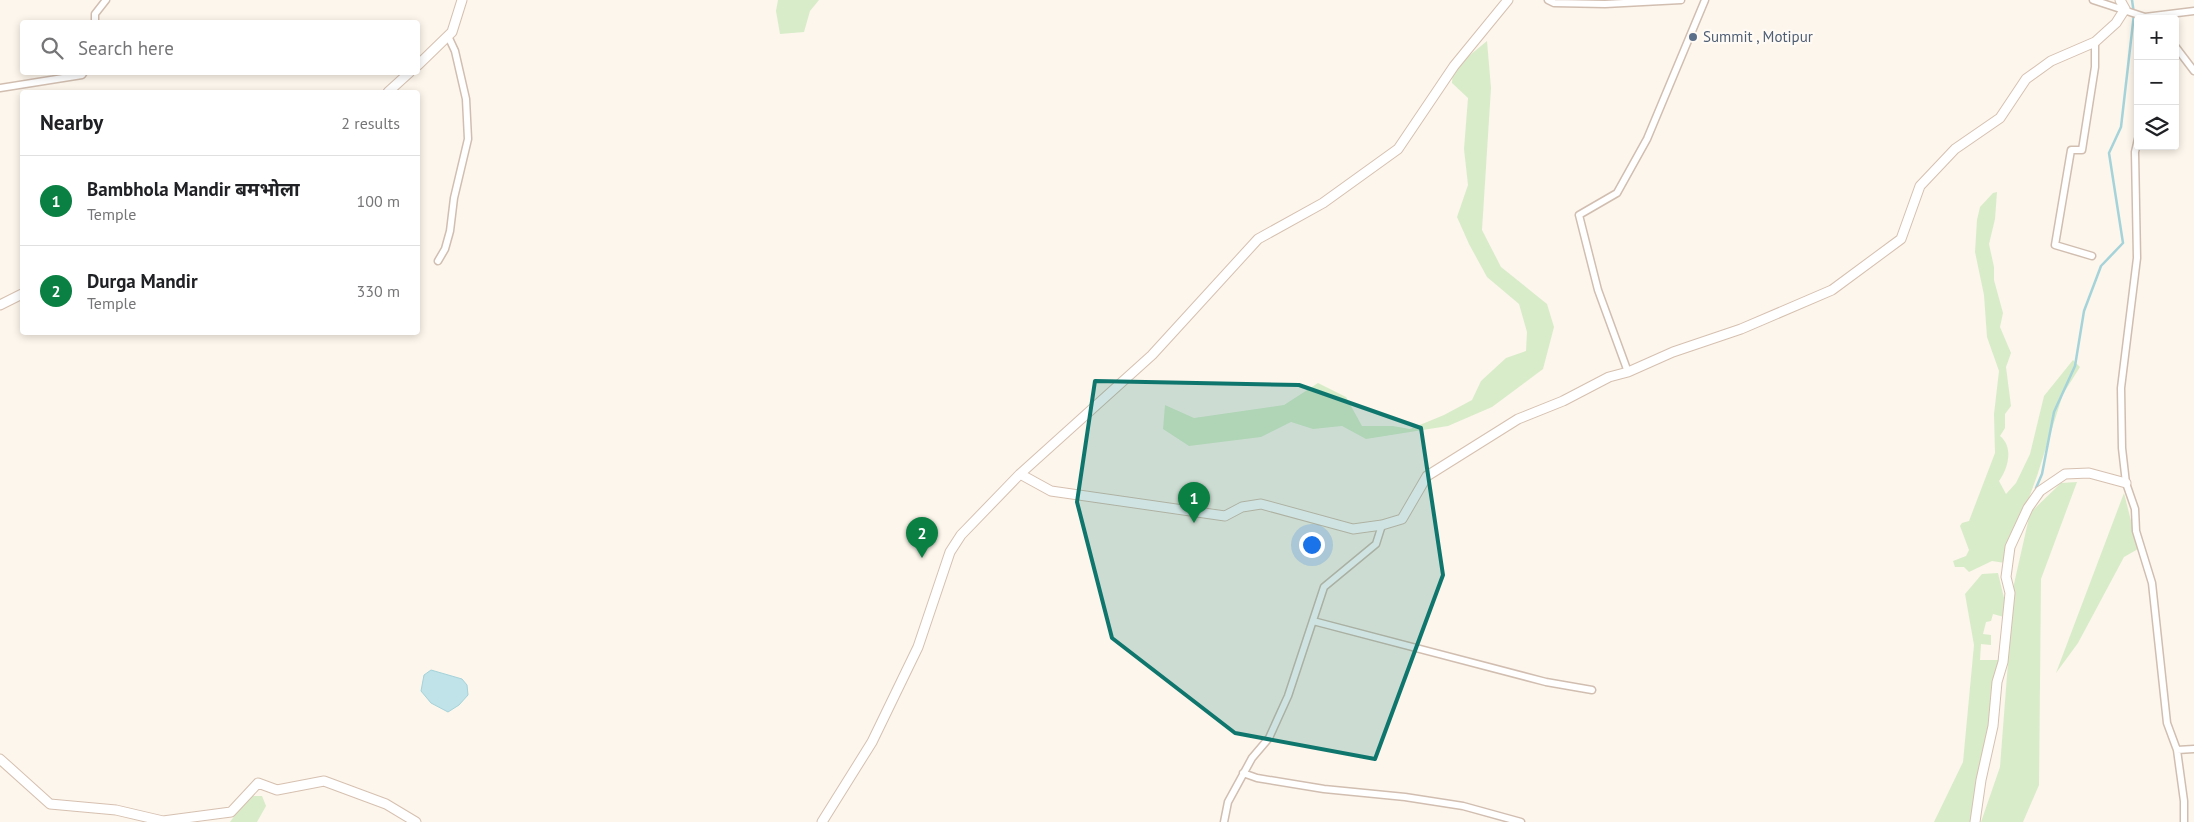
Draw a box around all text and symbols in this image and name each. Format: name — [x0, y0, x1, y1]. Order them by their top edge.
map controls — [2134, 15, 2179, 150]
button: + — [2134, 15, 2179, 60]
search box — [20, 20, 420, 75]
place label: Summit , Motipur — [1703, 27, 1813, 46]
marker: Summit , Motipur — [1687, 31, 1699, 43]
icon: search — [38, 34, 66, 62]
text: Search here — [78, 36, 174, 60]
button: − — [2134, 60, 2179, 105]
button: layers — [2134, 105, 2179, 150]
text: Nearby — [40, 109, 103, 136]
text: 2 results — [341, 113, 400, 133]
text: Bambhola Mandir बमभोला — [87, 177, 300, 201]
text: 1 — [51, 191, 61, 211]
text: 100 m — [357, 191, 400, 211]
text: Temple — [87, 204, 136, 224]
text: Durga Mandir — [87, 269, 198, 293]
text: 2 — [51, 281, 61, 301]
text: 330 m — [357, 281, 400, 301]
text: Temple — [87, 293, 136, 313]
pin: 1 — [1178, 482, 1210, 523]
pin: 2 — [906, 517, 938, 558]
your location — [1299, 532, 1325, 558]

